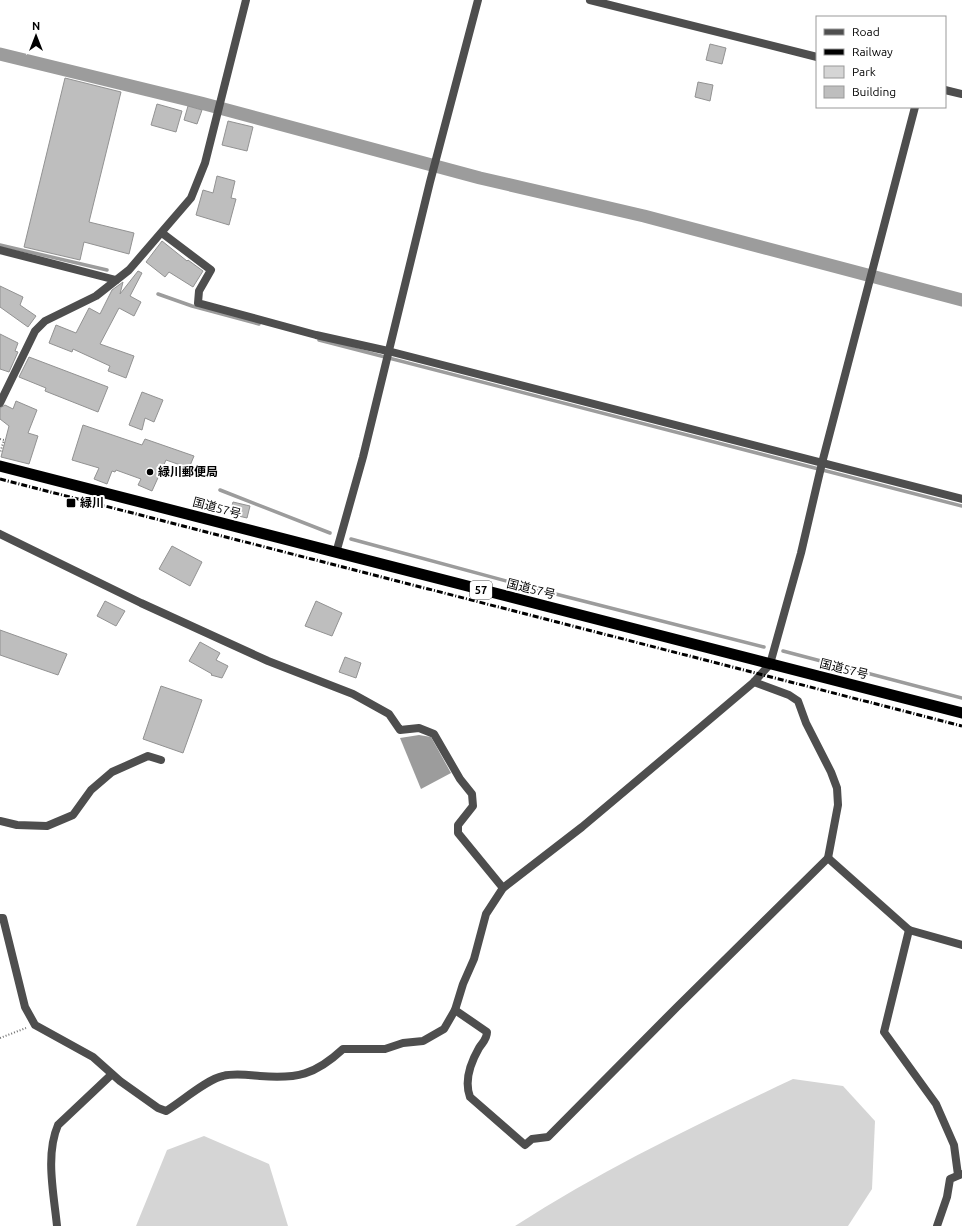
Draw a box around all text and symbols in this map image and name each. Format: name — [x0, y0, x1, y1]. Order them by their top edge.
north arrow — [16, 16, 56, 56]
legend — [816, 16, 946, 108]
text: N — [32, 20, 40, 32]
text: Road — [852, 25, 880, 38]
text: Railway — [852, 45, 893, 58]
text: Park — [852, 65, 876, 78]
text: Building — [852, 85, 896, 98]
place label: 緑川郵便局 — [158, 465, 218, 478]
marker: 緑川郵便局 — [145, 467, 155, 477]
street label: 国道57号 — [192, 495, 243, 520]
place label: 緑川 — [80, 496, 104, 509]
marker: 緑川 — [65, 497, 77, 509]
street label: 国道57号 — [506, 576, 557, 601]
road number: 57 — [470, 581, 492, 599]
street label: 国道57号 — [819, 656, 870, 681]

